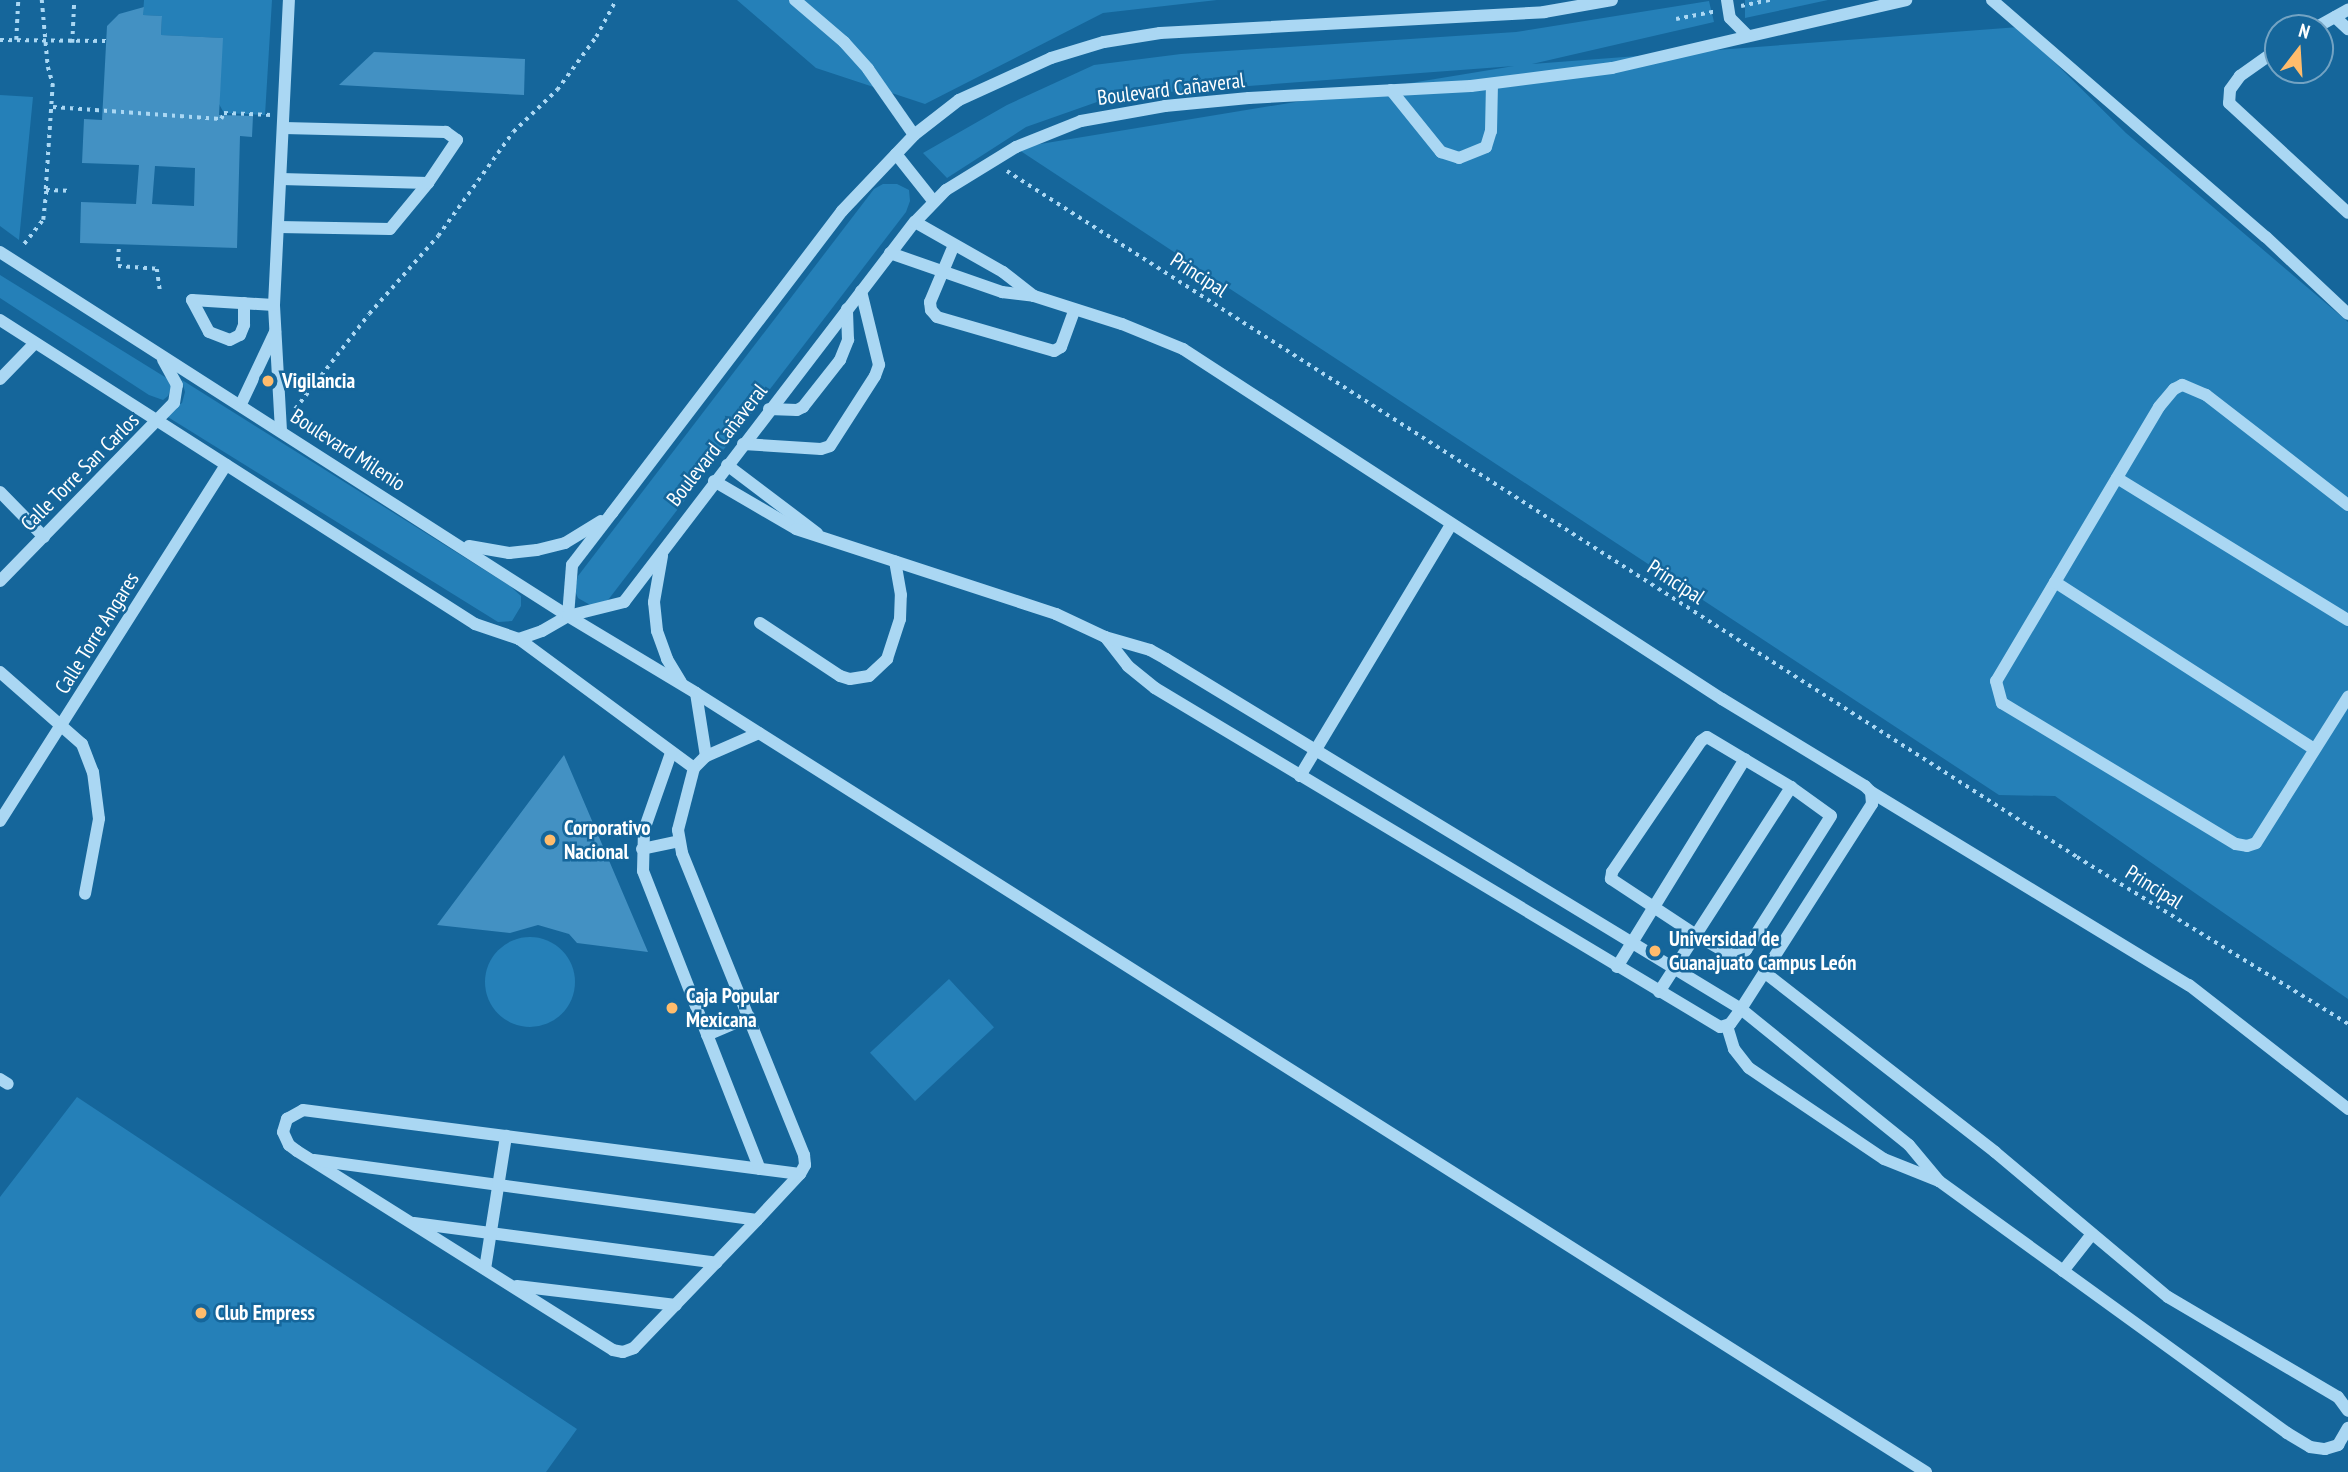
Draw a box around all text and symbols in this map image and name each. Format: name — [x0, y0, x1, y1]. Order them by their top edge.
north arrow — [2264, 14, 2334, 84]
text: N — [2296, 18, 2313, 44]
street label: Boulevard Cañaveral — [1096, 67, 1246, 111]
street label: Principal — [1166, 247, 1232, 303]
place label: Vigilancia — [282, 368, 355, 394]
marker: Vigilancia — [260, 373, 276, 389]
street label: Boulevard Cañaveral — [661, 379, 773, 511]
street label: Boulevard Milenio — [286, 404, 410, 496]
street label: Calle Torre San Carlos — [16, 408, 144, 536]
street label: Principal — [1643, 554, 1709, 610]
street label: Calle Torre Angares — [49, 567, 145, 699]
place label: Corporativo Nacional — [564, 815, 650, 865]
marker: Corporativo Nacional — [542, 832, 558, 848]
street label: Principal — [2121, 860, 2187, 914]
place label: Universidad de Guanajuato Campus León — [1669, 926, 1857, 976]
marker: Universidad de Guanajuato Campus León — [1647, 943, 1663, 959]
place label: Caja Popular Mexicana — [686, 983, 779, 1033]
marker: Caja Popular Mexicana — [664, 1000, 680, 1016]
place label: Club Empress — [215, 1300, 315, 1326]
marker: Club Empress — [193, 1305, 209, 1321]

